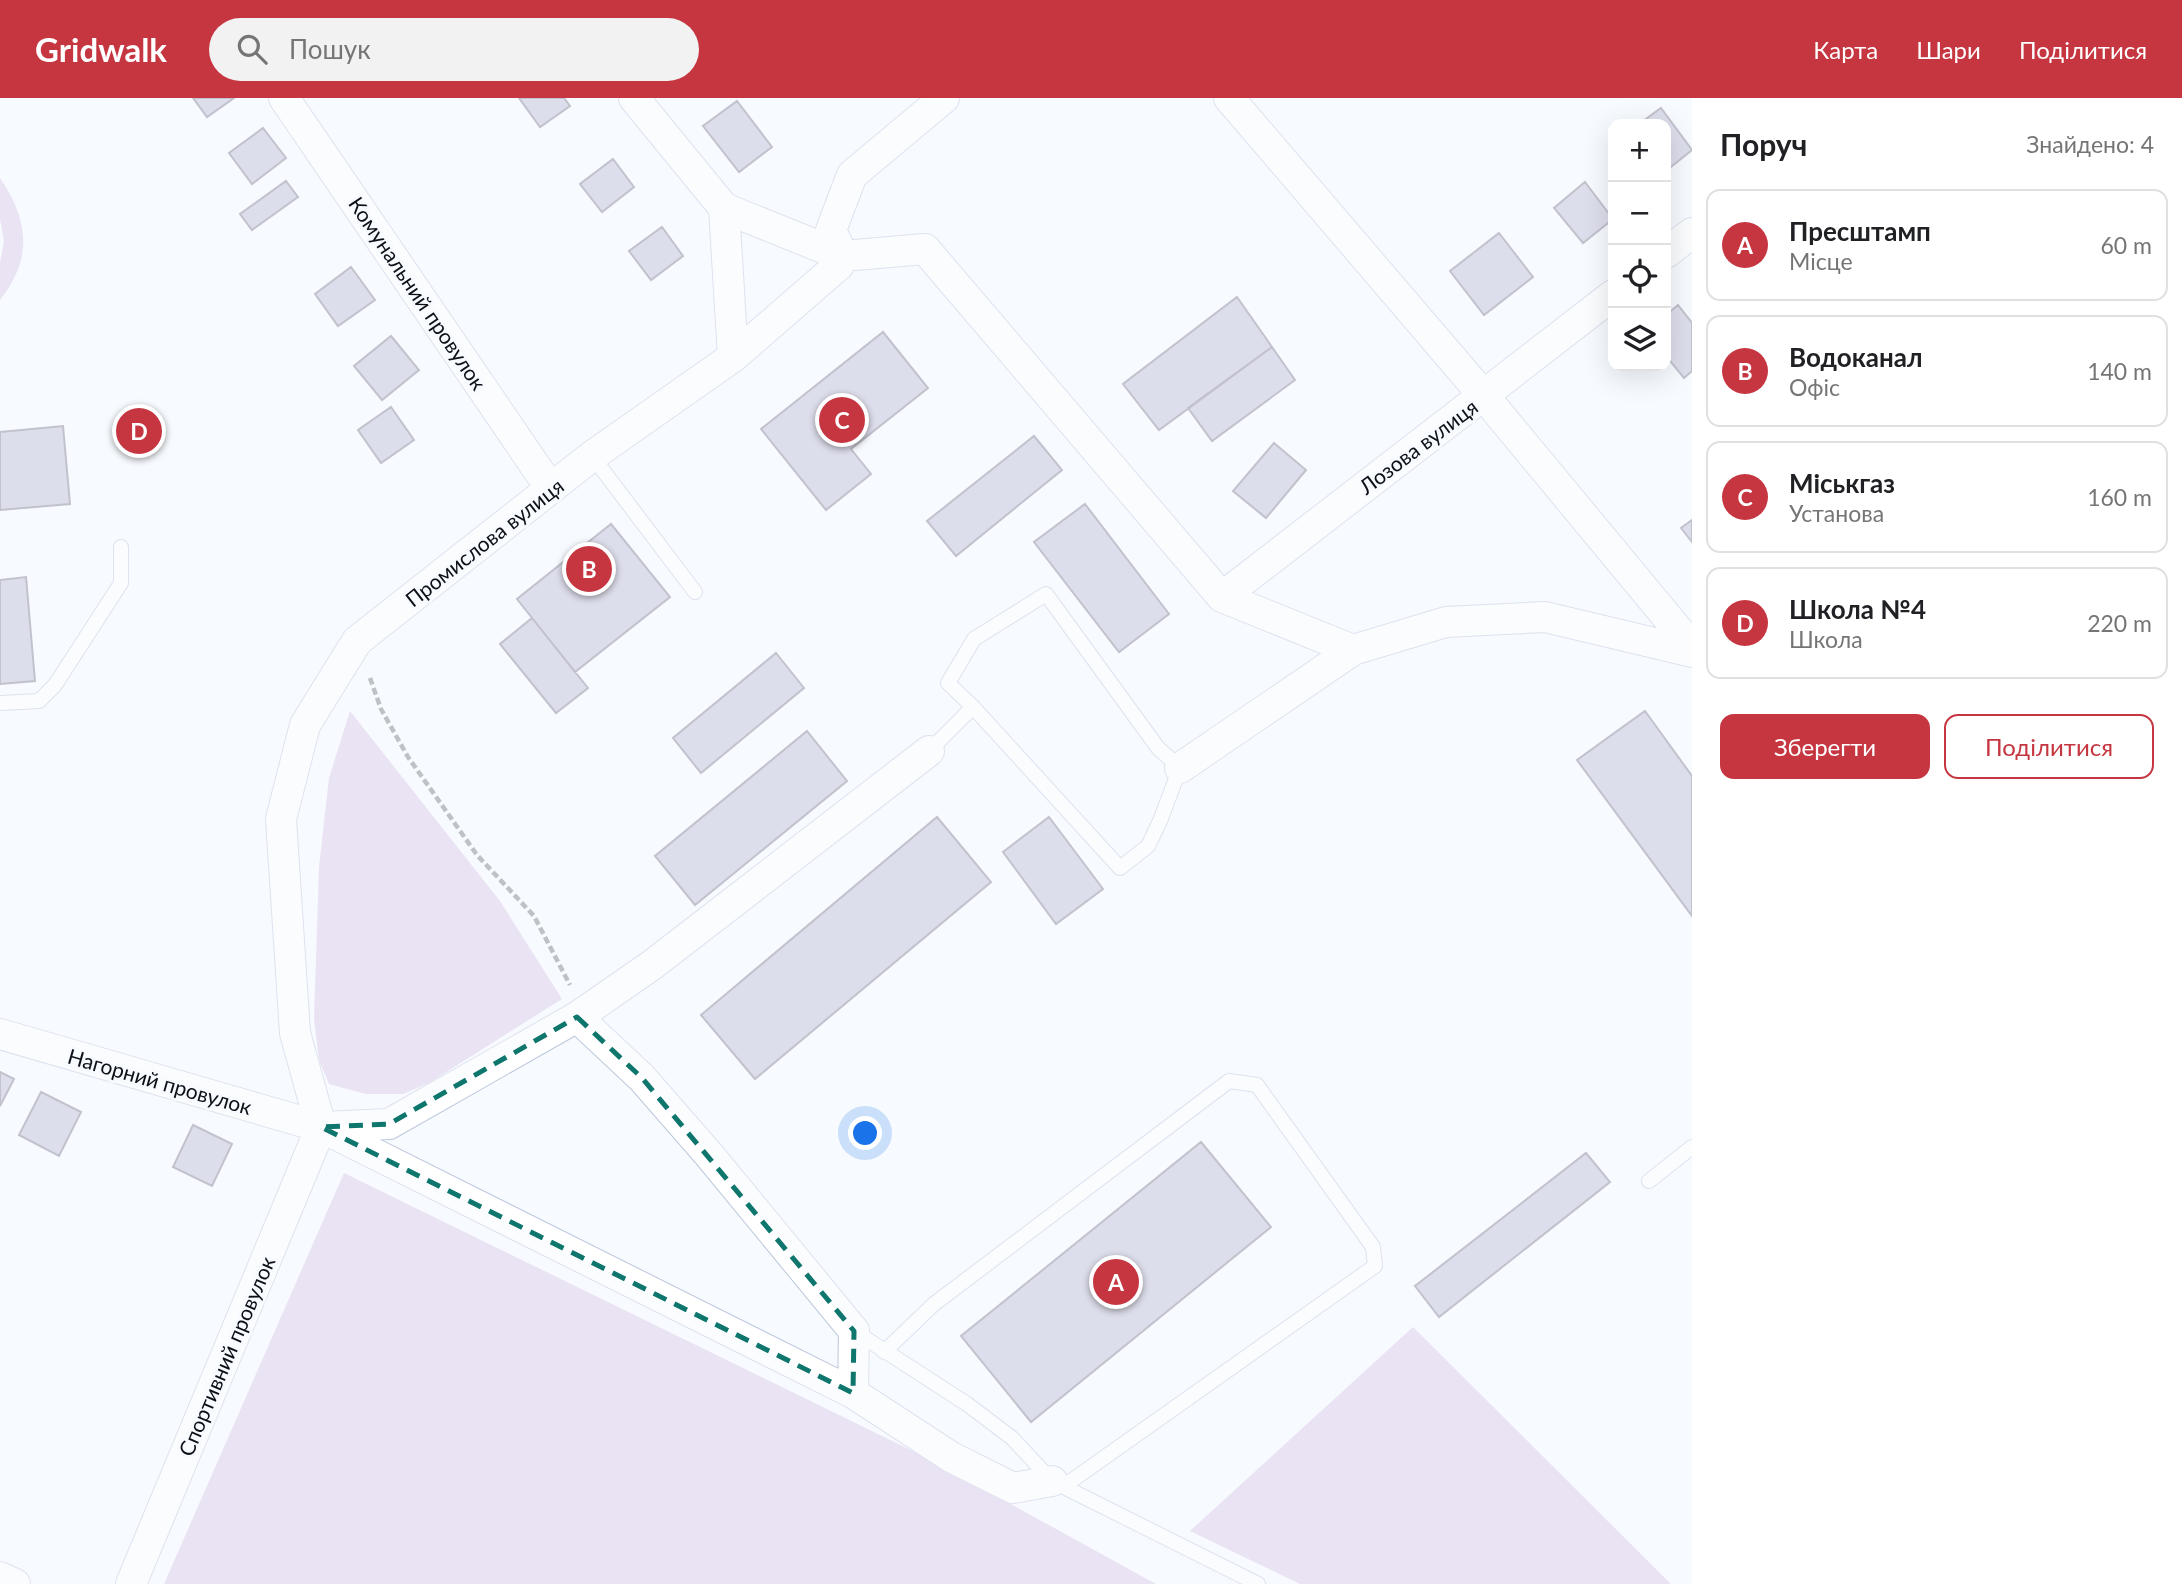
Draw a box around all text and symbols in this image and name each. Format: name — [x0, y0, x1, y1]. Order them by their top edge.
search box — [209, 18, 699, 81]
text: Gridwalk — [35, 29, 167, 69]
icon: search — [233, 30, 271, 68]
text: Пошук — [289, 33, 371, 65]
text: Карта — [1813, 35, 1878, 64]
text: Шари — [1916, 35, 1981, 64]
text: Поділитися — [2019, 35, 2147, 64]
map controls — [1608, 119, 1671, 371]
button: + — [1608, 119, 1671, 182]
text: Поруч — [1720, 126, 1807, 162]
text: Знайдено: 4 — [2026, 130, 2154, 158]
button: − — [1608, 182, 1671, 245]
street label: Комунальний провулок — [344, 192, 492, 394]
text: Пресштамп — [1789, 215, 1931, 247]
text: A — [1737, 231, 1753, 259]
text: 60 m — [2101, 231, 2152, 259]
button: locate — [1608, 245, 1671, 308]
text: Місце — [1789, 247, 1853, 275]
button: layers — [1608, 308, 1671, 371]
text: Водоканал — [1789, 341, 1923, 373]
text: B — [1737, 357, 1753, 385]
text: 140 m — [2087, 357, 2152, 385]
text: Офіс — [1789, 373, 1840, 401]
street label: Лозова вулиця — [1353, 393, 1482, 499]
pin: C — [819, 394, 865, 446]
pin: D — [116, 405, 162, 457]
text: Міськгаз — [1789, 467, 1895, 499]
street label: Промислова вулиця — [400, 473, 568, 611]
text: C — [1737, 483, 1753, 511]
text: 160 m — [2087, 483, 2152, 511]
text: Установа — [1789, 499, 1884, 527]
pin: B — [566, 543, 612, 595]
text: Школа №4 — [1789, 593, 1926, 625]
text: D — [1736, 609, 1754, 637]
text: 220 m — [2087, 609, 2152, 637]
text: Школа — [1789, 625, 1863, 653]
button: Зберегти — [1720, 714, 1930, 779]
button: Поділитися — [1944, 714, 2154, 779]
street label: Нагорний провулок — [65, 1043, 255, 1119]
your location — [848, 1116, 882, 1150]
street label: Спортивний провулок — [173, 1252, 279, 1459]
pin: A — [1093, 1256, 1139, 1308]

